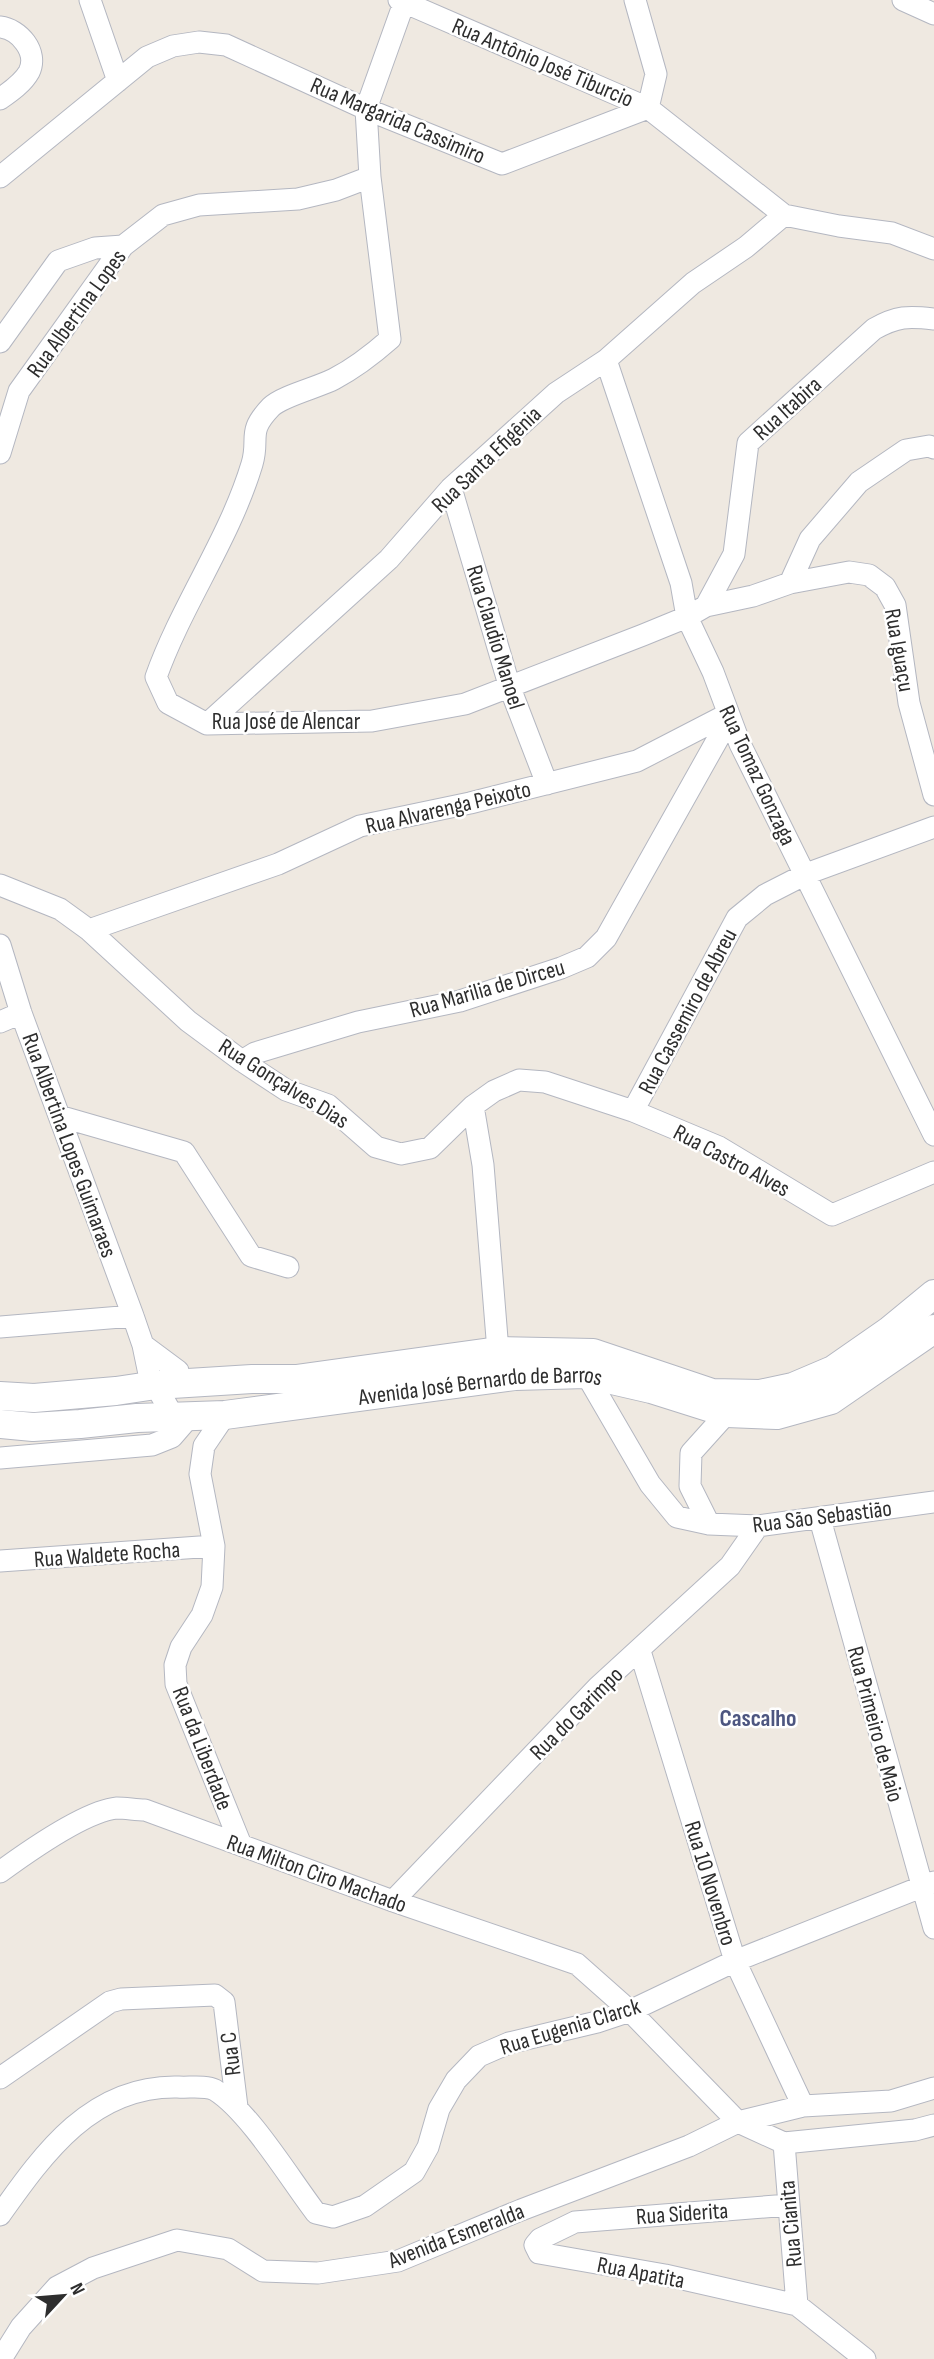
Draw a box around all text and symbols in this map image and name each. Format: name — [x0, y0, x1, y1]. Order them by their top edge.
street label: Rua Antônio José Tiburcio — [448, 12, 637, 114]
street label: Rua Margarida Cassimiro — [306, 72, 489, 170]
street label: Rua Albertina Lopes — [21, 244, 133, 383]
street label: Rua Itabira — [748, 371, 828, 447]
street label: Rua Santa Efigênia — [426, 400, 547, 519]
street label: Rua Claudio Manoel — [460, 562, 530, 713]
street label: Rua Iguaçu — [878, 606, 920, 694]
street label: Rua Tomaz Gonzaga — [712, 701, 802, 850]
street label: Rua José de Alencar — [212, 708, 361, 736]
street label: Rua Alvarenga Peixoto — [363, 775, 534, 841]
street label: Rua Cassemiro de Abreu — [632, 924, 743, 1099]
street label: Rua Marilia de Dirceu — [407, 953, 568, 1024]
street label: Rua Albertina Lopes Guimaraes — [15, 1029, 123, 1261]
street label: Rua Gonçalves Dias — [213, 1033, 354, 1135]
street label: Rua Castro Alves — [669, 1119, 794, 1203]
street label: Avenida José Bernardo de Barros — [356, 1361, 605, 1412]
street label: Rua São Sebastião — [751, 1495, 893, 1539]
street label: Rua Waldete Rocha — [33, 1536, 181, 1574]
street label: Rua Primeiro de Maio — [841, 1643, 909, 1805]
street label: Rua do Garimpo — [524, 1661, 629, 1766]
street label: Rua da Liberdade — [166, 1683, 238, 1814]
district label: Cascalho — [720, 1704, 796, 1733]
street label: Rua 10 Novenbro — [678, 1818, 742, 1949]
street label: Rua Milton Ciro Machado — [223, 1828, 410, 1919]
street label: Rua Eugenia Clarck — [497, 1992, 644, 2062]
street label: Rua C — [214, 2030, 248, 2077]
street label: Rua Cianita — [773, 2179, 809, 2268]
street label: Avenida Esmeralda — [384, 2197, 528, 2275]
street label: Rua Siderita — [635, 2197, 729, 2231]
street label: Rua Apatita — [595, 2251, 687, 2295]
north arrow — [28, 2261, 98, 2331]
text: N — [64, 2280, 89, 2299]

